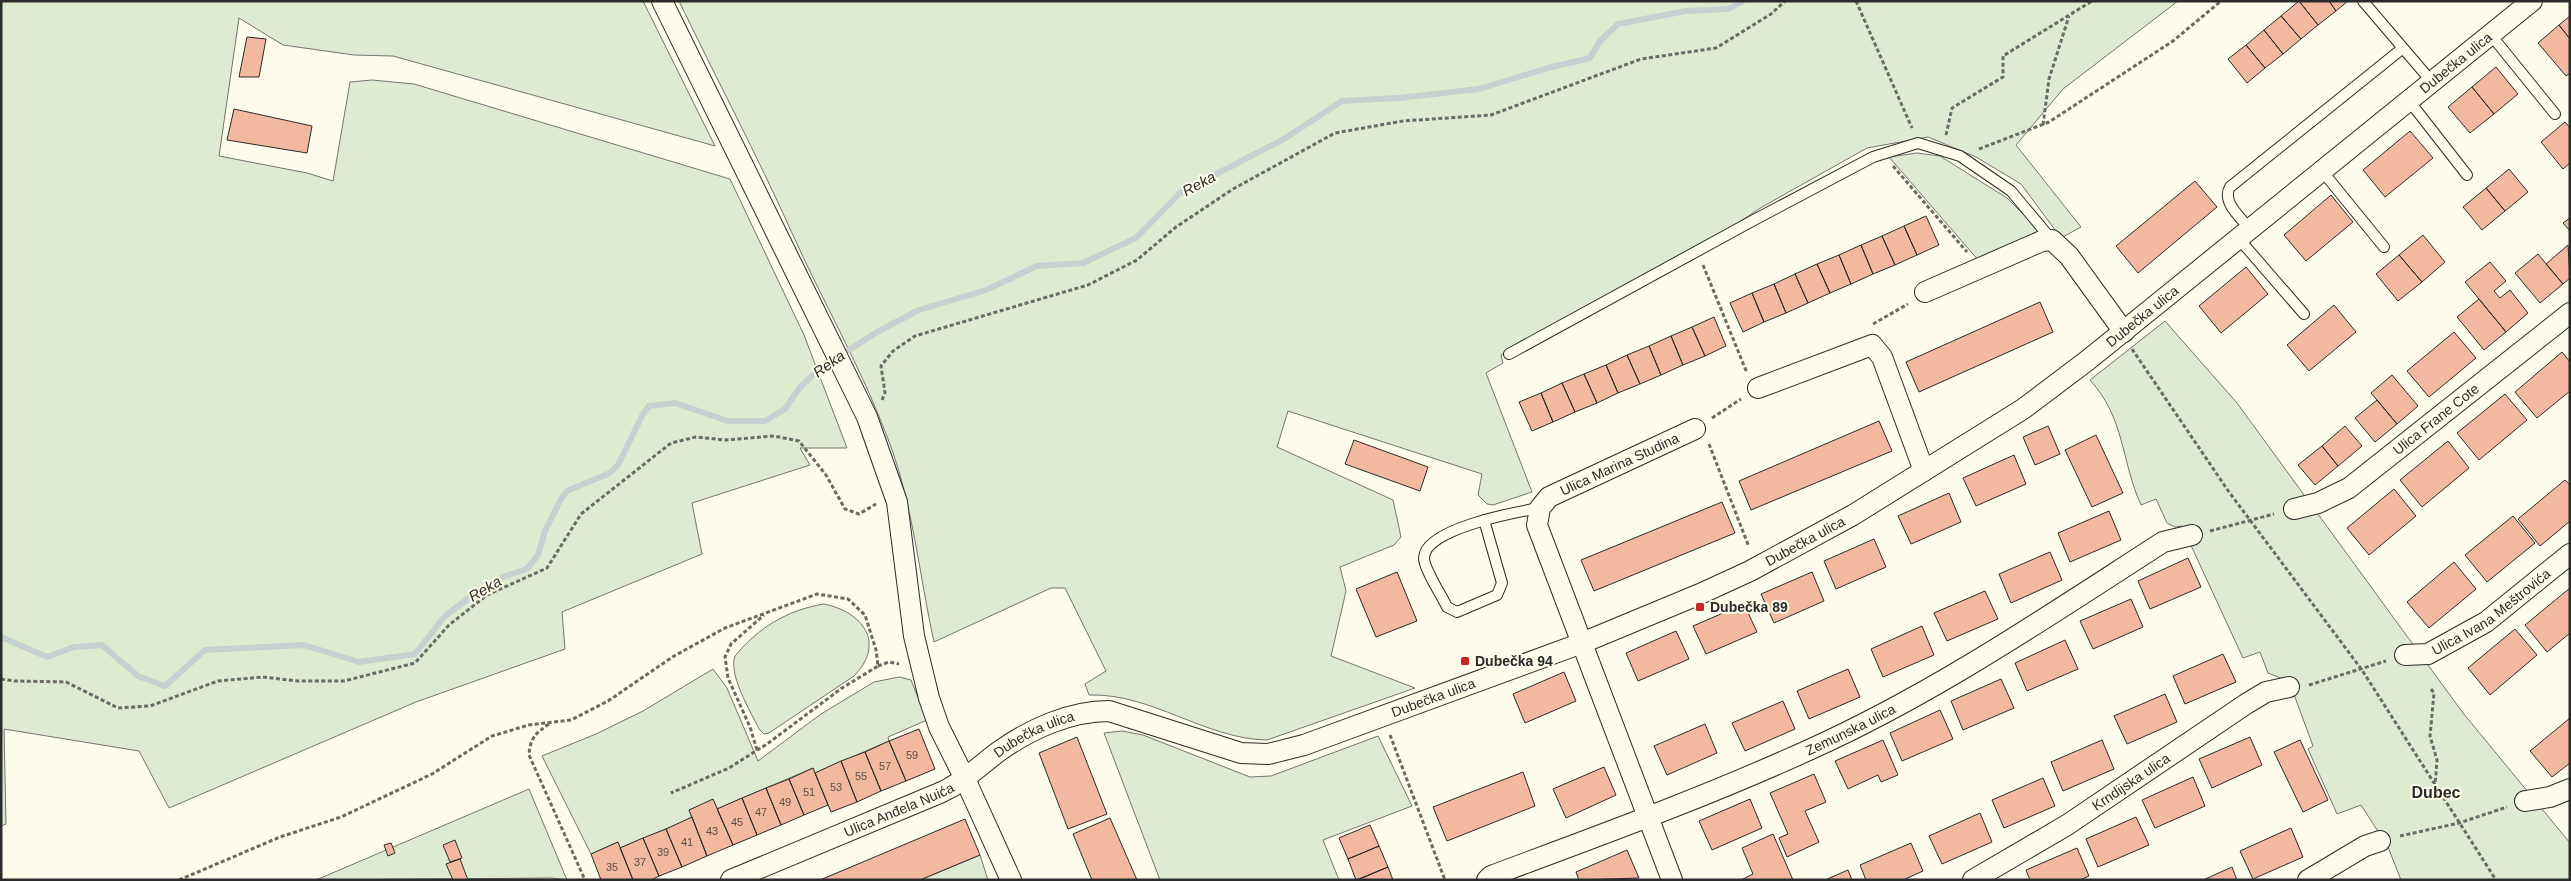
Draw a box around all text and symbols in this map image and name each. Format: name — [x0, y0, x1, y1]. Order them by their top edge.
street label: Dubečka ulica — [2416, 29, 2495, 97]
water label: Reka — [1179, 168, 1218, 199]
street label: Dubečka ulica — [2103, 282, 2182, 350]
water label: Reka — [810, 346, 848, 381]
street label: Ulica Frane Cote — [2390, 380, 2482, 458]
street label: Ulica Marina Studina — [1557, 430, 1682, 499]
street label: Dubečka ulica — [1763, 513, 1848, 569]
street label: Ulica Ivana Meštrovića — [2429, 565, 2554, 658]
water label: Reka — [465, 572, 504, 605]
place label: Dubečka 89 — [1710, 599, 1788, 615]
marker: Dubečka 89 — [1694, 601, 1706, 613]
place label: Dubečka 94 — [1475, 653, 1553, 669]
marker: Dubečka 94 — [1459, 655, 1471, 667]
street label: Dubečka ulica — [1389, 675, 1477, 720]
street label: Zemunska ulica — [1803, 701, 1898, 758]
street label: Dubečka ulica — [990, 708, 1076, 761]
house number: 59 — [906, 749, 918, 761]
street label: Krndijska ulica — [2089, 750, 2173, 814]
house number: 57 — [879, 760, 891, 772]
house number: 55 — [855, 770, 867, 782]
street label: Ulica Anđela Nuića — [842, 779, 957, 840]
house number: 53 — [830, 781, 842, 793]
district label: Dubec — [2412, 784, 2461, 801]
house number: 51 — [803, 786, 815, 798]
house number: 49 — [779, 796, 791, 808]
house number: 47 — [755, 806, 767, 818]
house number: 45 — [731, 816, 743, 828]
house number: 43 — [706, 825, 718, 837]
house number: 41 — [681, 836, 693, 848]
house number: 39 — [657, 846, 669, 858]
house number: 37 — [634, 856, 646, 868]
house number: 35 — [606, 861, 618, 873]

